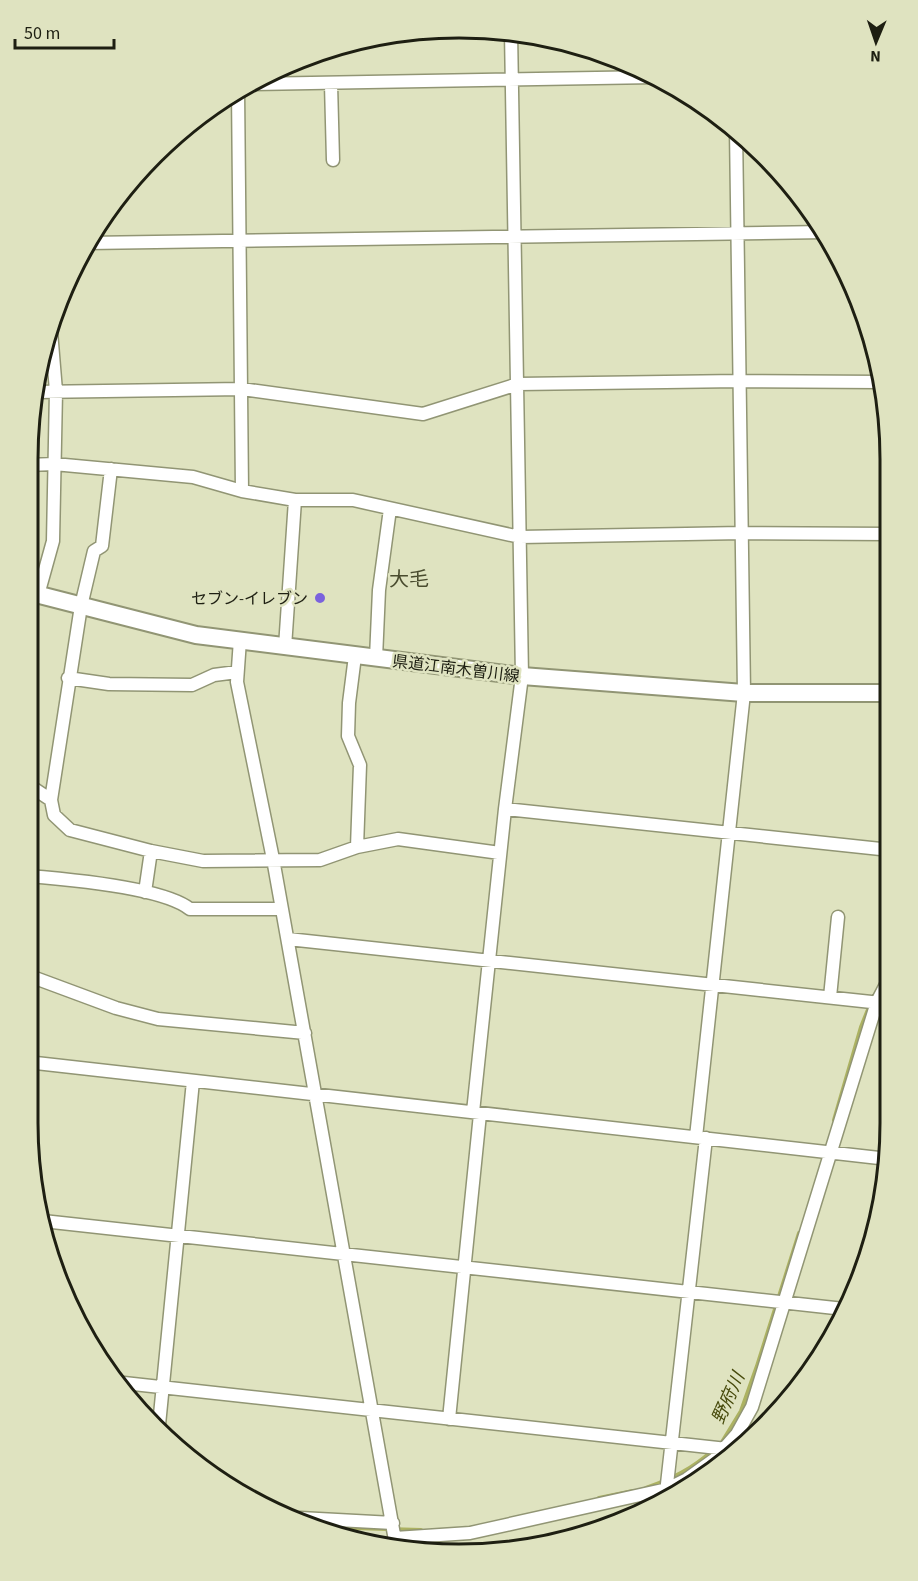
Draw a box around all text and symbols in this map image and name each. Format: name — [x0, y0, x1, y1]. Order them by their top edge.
scale bar — [15, 12, 114, 50]
north arrow — [846, 12, 906, 72]
text: 50 m — [24, 21, 60, 46]
text: N — [870, 45, 881, 67]
district label: 大毛 — [389, 566, 429, 594]
place label: セブン-イレブン — [191, 588, 308, 610]
marker: セブン-イレブン — [313, 591, 327, 605]
street label: 県道江南木曽川線 — [391, 650, 521, 688]
water label: 野府川 — [706, 1367, 752, 1428]

